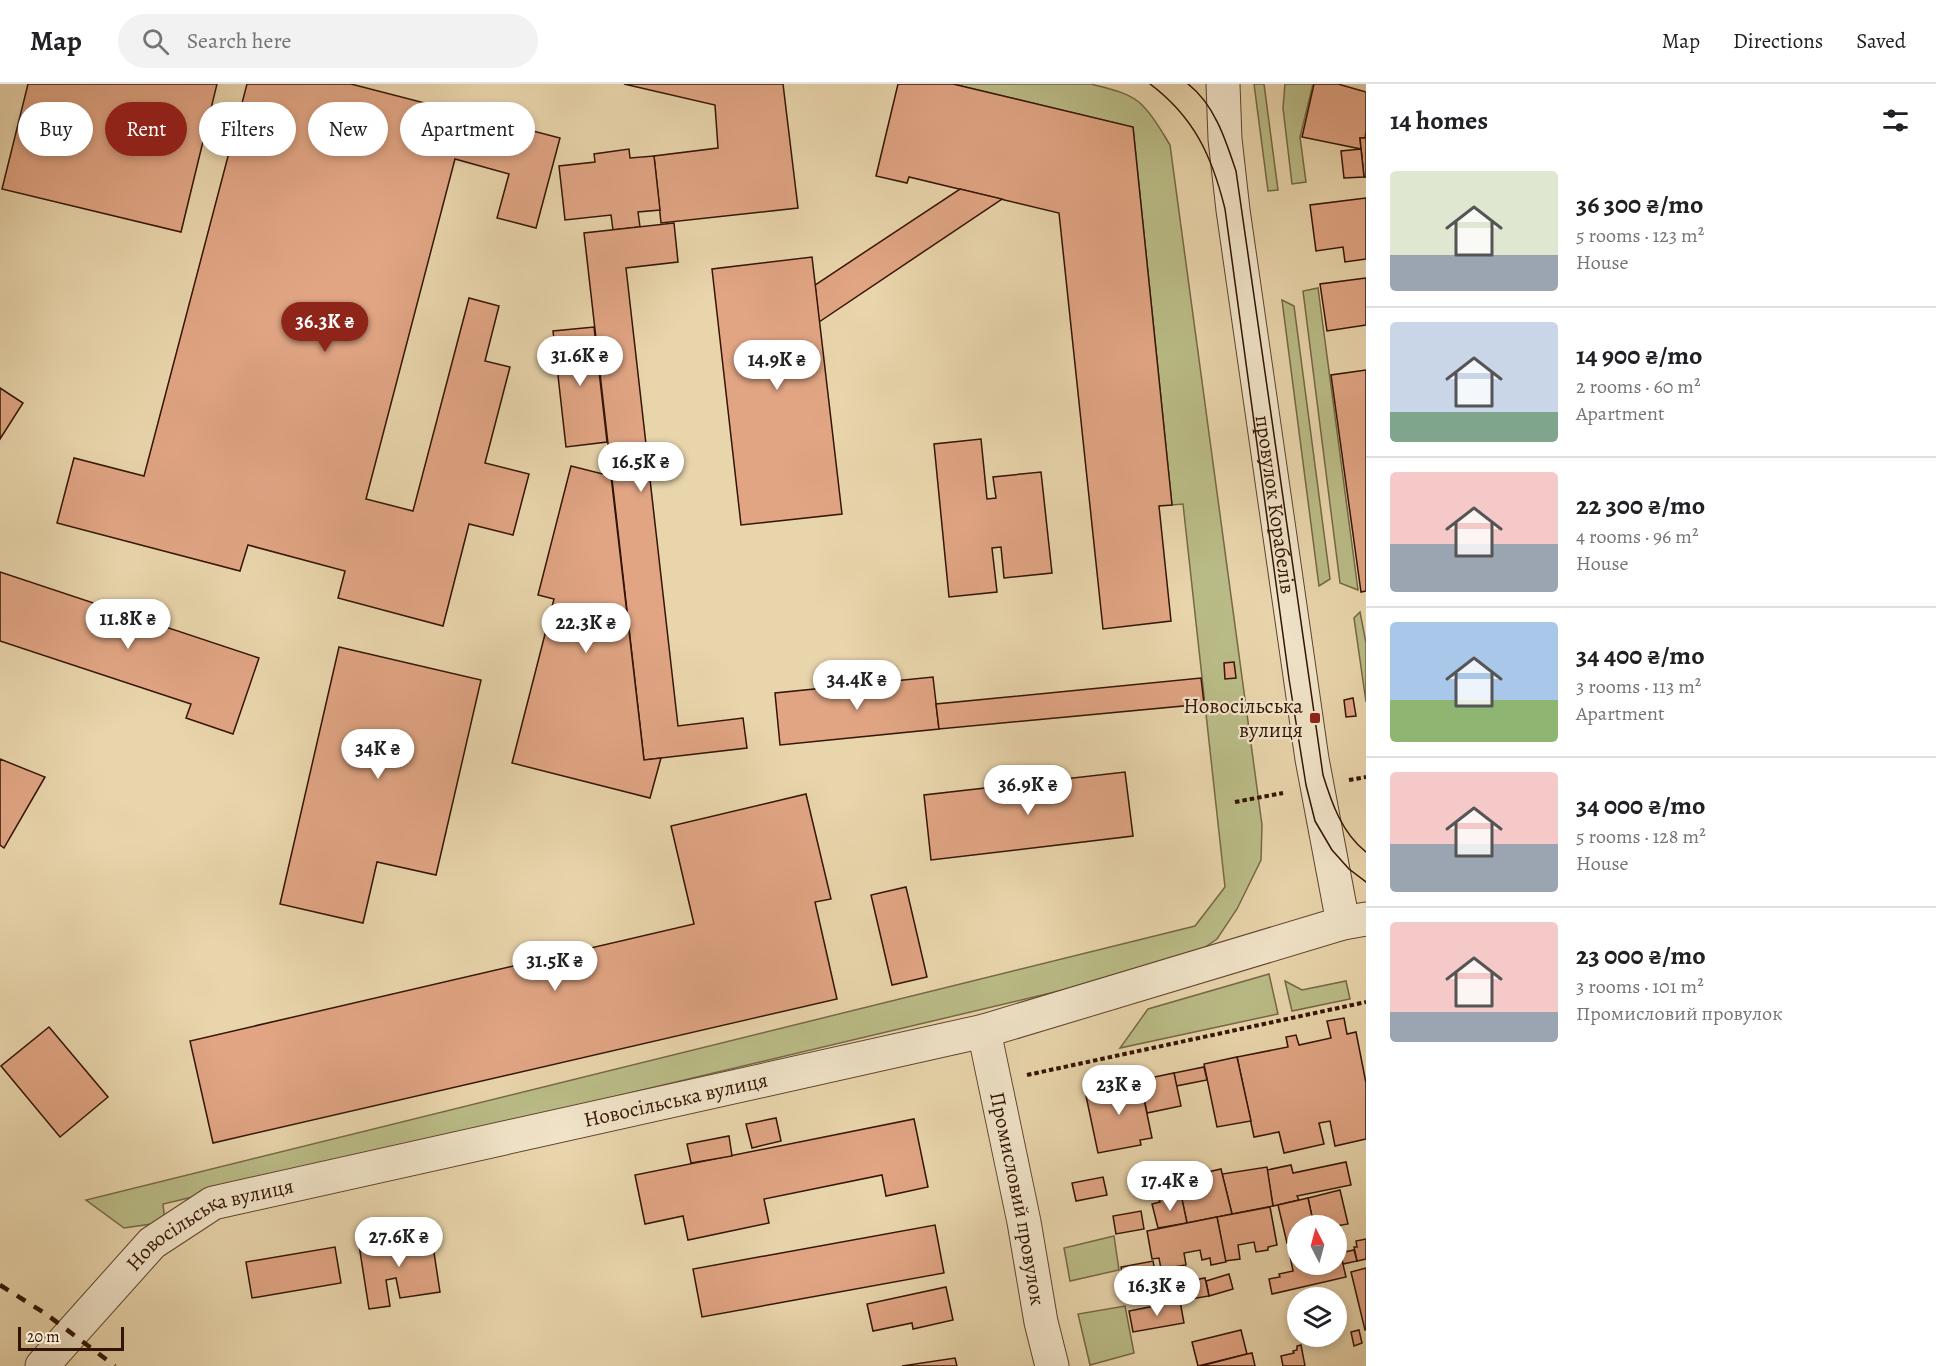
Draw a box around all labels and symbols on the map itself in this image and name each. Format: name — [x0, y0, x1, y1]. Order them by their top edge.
pin: 36.3K ₴ — [270, 302, 380, 353]
pin: 31.6K ₴ — [525, 336, 635, 387]
pin: 14.9K ₴ — [722, 340, 832, 391]
street label: провулок Корабелів — [1249, 413, 1302, 596]
pin: 16.5K ₴ — [586, 442, 696, 493]
pin: 11.8K ₴ — [73, 599, 183, 650]
pin: 22.3K ₴ — [531, 603, 641, 654]
pin: 34.4K ₴ — [802, 660, 912, 711]
place label: Новосільська вулиця — [1183, 692, 1303, 744]
marker: Новосільська вулиця — [1308, 711, 1322, 725]
pin: 34K ₴ — [336, 729, 420, 780]
pin: 36.9K ₴ — [973, 765, 1083, 816]
pin: 31.5K ₴ — [500, 941, 610, 992]
pin: 23K ₴ — [1077, 1065, 1161, 1116]
street label: Новосільська вулиця — [581, 1066, 770, 1134]
street label: Промисловий провулок — [983, 1089, 1052, 1308]
pin: 17.4K ₴ — [1115, 1161, 1225, 1212]
street label: Новосільська вулиця — [120, 1171, 296, 1277]
north arrow — [1287, 1215, 1347, 1275]
pin: 27.6K ₴ — [344, 1217, 454, 1268]
pin: 16.3K ₴ — [1102, 1266, 1212, 1317]
scale bar — [18, 1324, 124, 1352]

